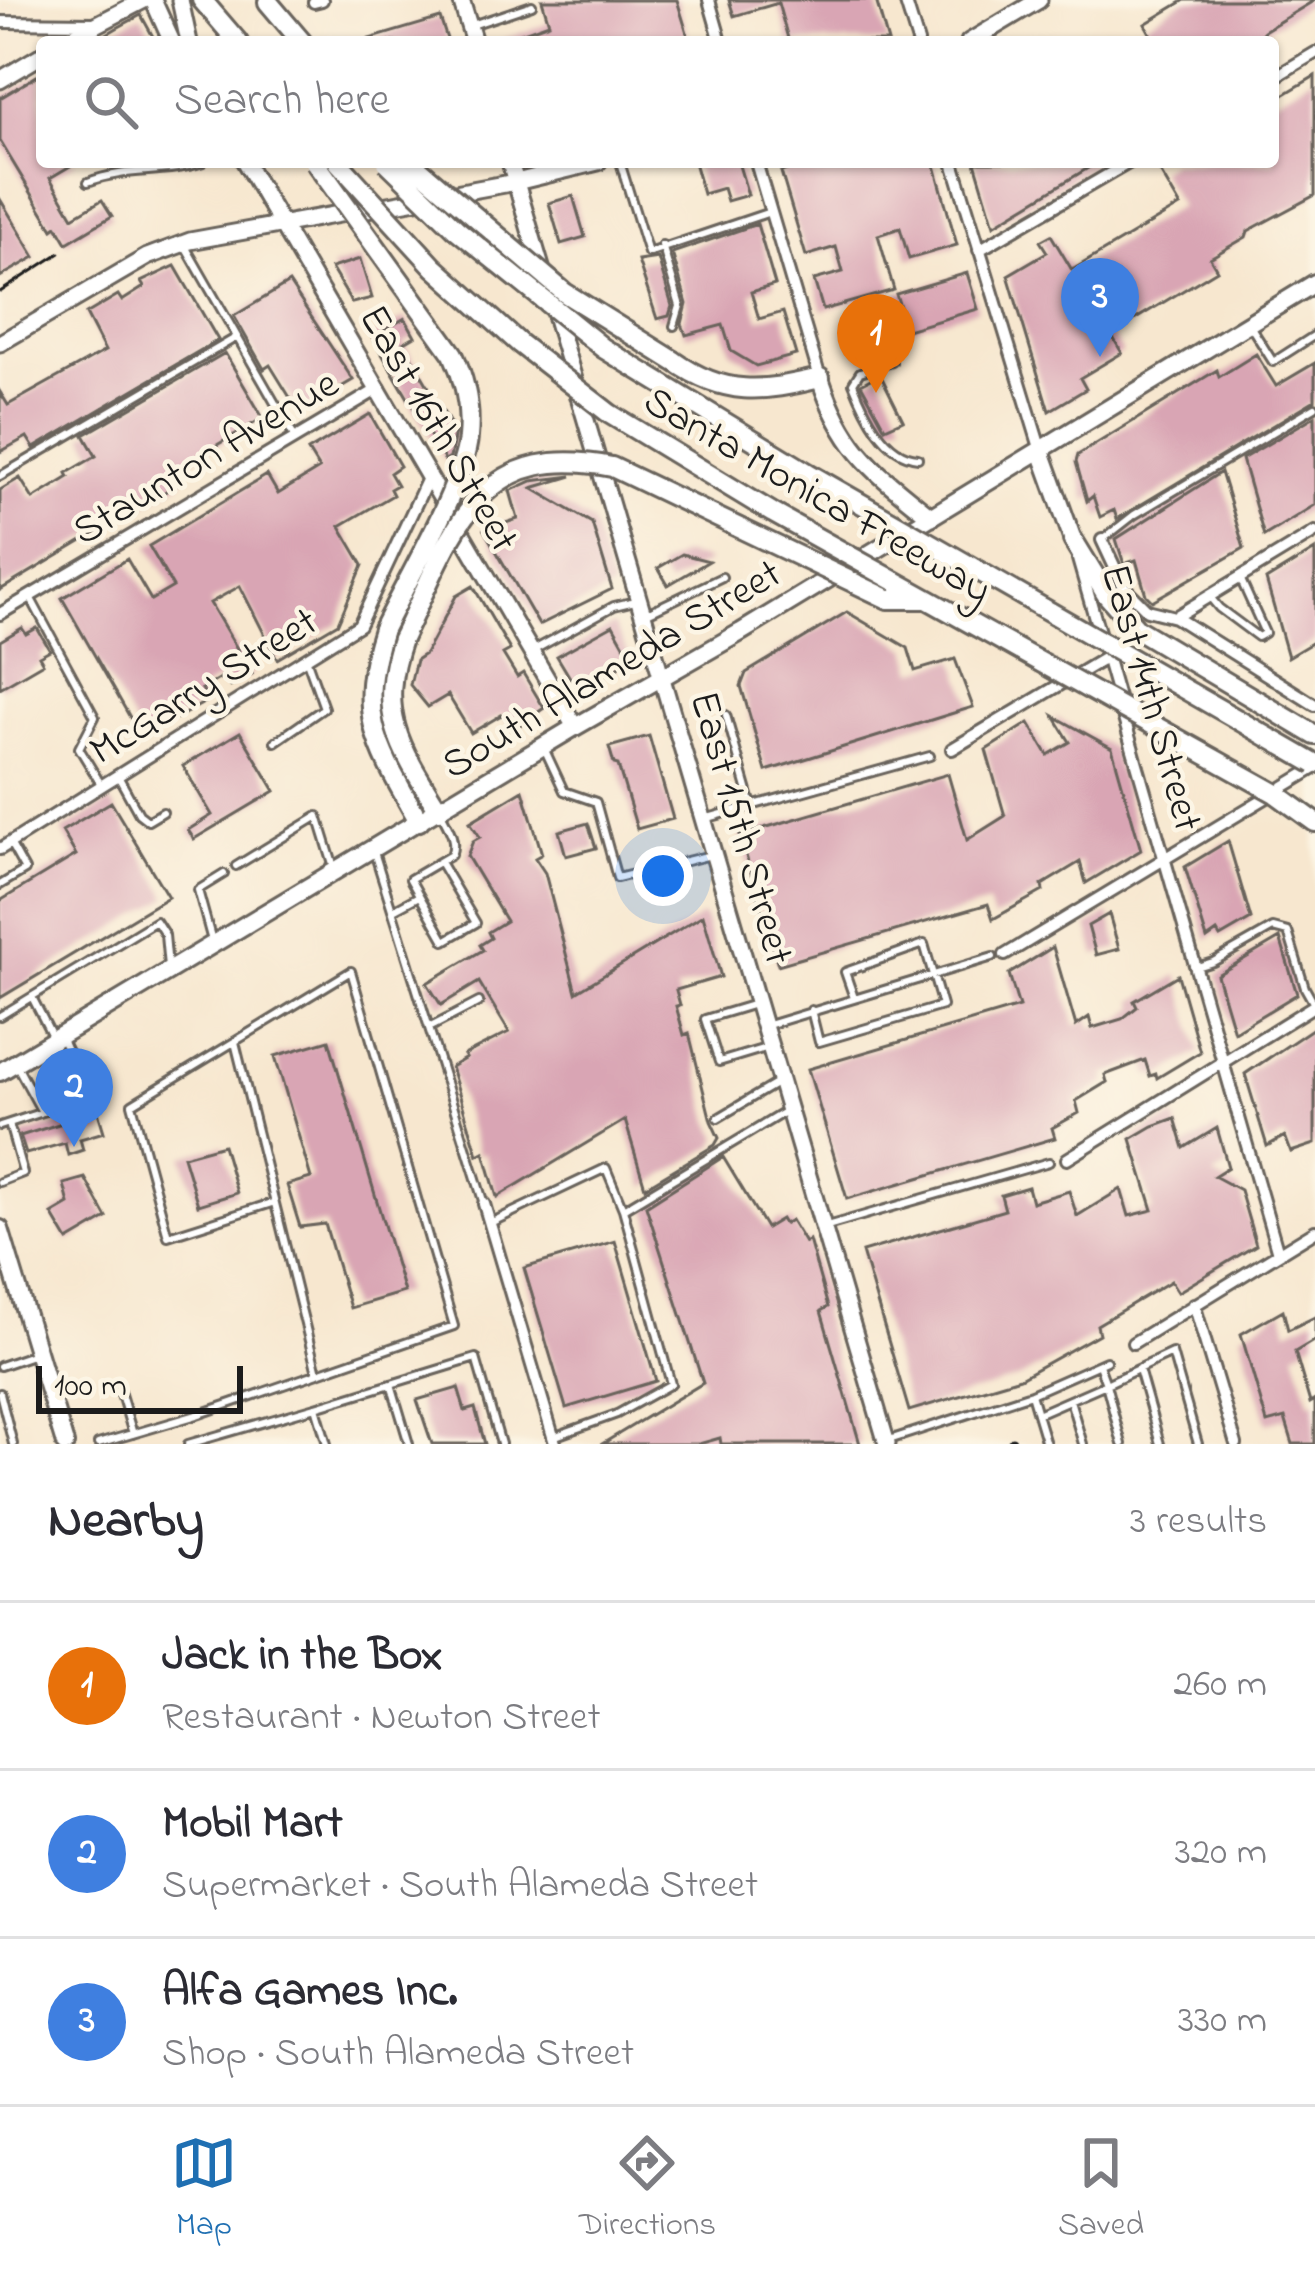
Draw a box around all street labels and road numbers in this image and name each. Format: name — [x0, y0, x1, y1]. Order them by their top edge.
street label: East 16th Street — [342, 294, 533, 564]
street label: Staunton Avenue — [62, 355, 351, 563]
street label: Santa Monica Freeway — [631, 372, 1002, 622]
street label: South Alameda Street — [431, 545, 794, 797]
street label: East 14th Street — [1082, 558, 1217, 839]
street label: McGarry Street — [78, 593, 330, 782]
street label: East 15th Street — [672, 684, 808, 972]

